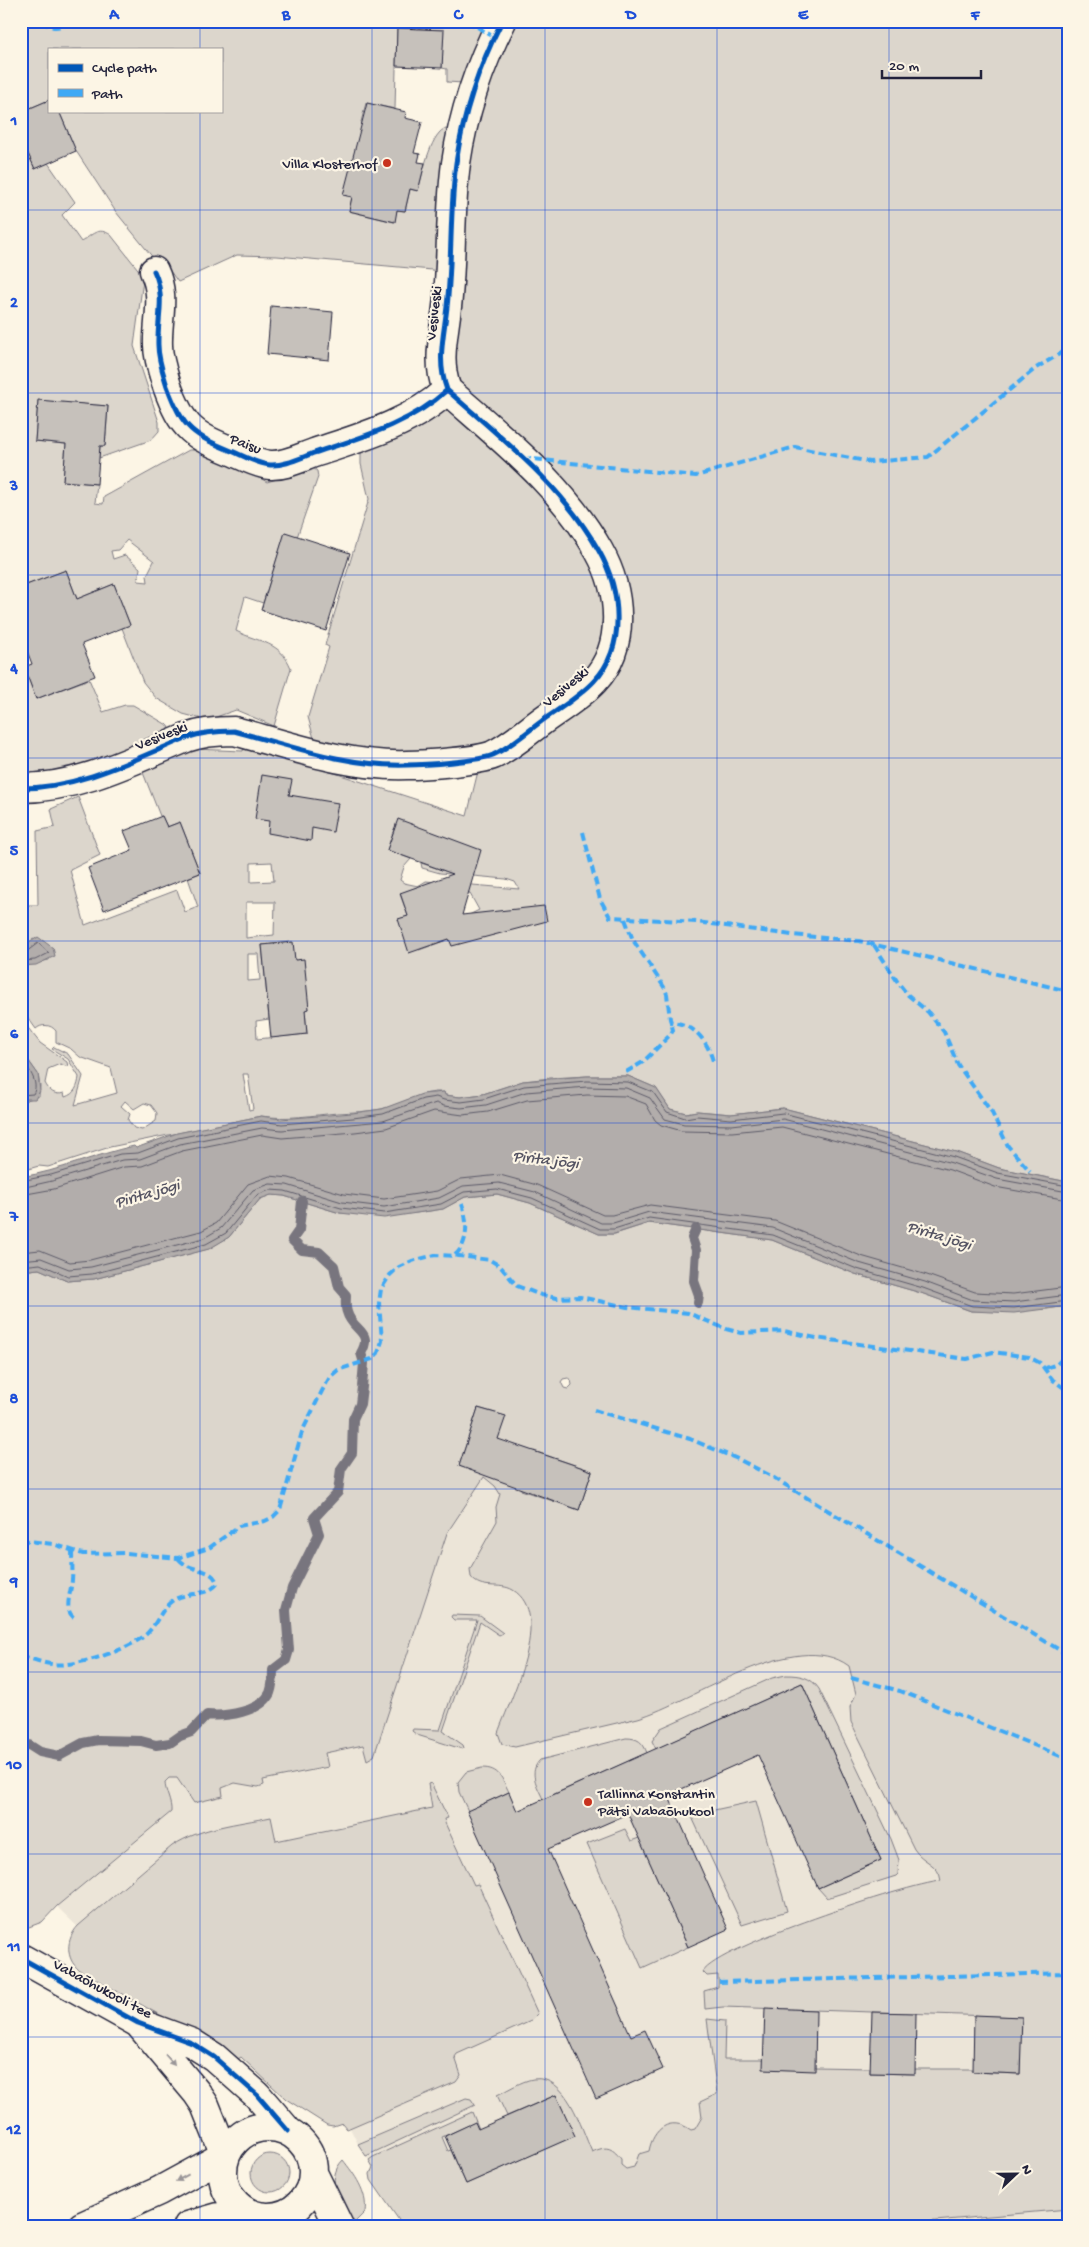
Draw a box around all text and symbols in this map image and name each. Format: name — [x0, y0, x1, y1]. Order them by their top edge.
text: A — [108, 7, 120, 26]
text: B — [281, 7, 291, 26]
text: C — [453, 7, 464, 26]
text: D — [624, 7, 637, 26]
text: E — [798, 7, 809, 26]
text: F — [970, 7, 981, 26]
legend — [48, 48, 222, 112]
scale bar — [882, 48, 980, 80]
text: 20 m — [889, 58, 919, 76]
text: Cycle path — [92, 60, 157, 78]
text: Path — [91, 86, 123, 104]
text: 1 — [10, 113, 17, 132]
place label: Villa Klosterhof — [281, 156, 378, 174]
marker: Villa Klosterhof — [381, 157, 393, 169]
street label: Vesiveski — [423, 285, 447, 342]
text: 2 — [10, 295, 18, 314]
street label: Paisu — [226, 430, 264, 459]
text: 3 — [9, 478, 18, 497]
text: 4 — [9, 661, 18, 680]
street label: Vesiveski — [539, 663, 593, 713]
street label: Vesiveski — [132, 718, 190, 756]
text: 5 — [10, 843, 19, 862]
text: 6 — [10, 1026, 19, 1045]
water label: Pirita jõgi — [512, 1148, 581, 1175]
water label: Pirita jõgi — [114, 1177, 184, 1214]
text: 7 — [9, 1209, 19, 1228]
water label: Pirita jõgi — [905, 1219, 975, 1257]
text: 8 — [10, 1391, 19, 1410]
text: 9 — [9, 1574, 18, 1593]
text: 10 — [5, 1757, 22, 1776]
place label: Tallinna Konstantin Pätsi Vabaõhukool — [597, 1786, 715, 1821]
marker: Tallinna Konstantin Pätsi Vabaõhukool — [582, 1796, 594, 1808]
text: 11 — [7, 1939, 20, 1958]
street label: Vabaõhukooli tee — [48, 1956, 155, 2024]
one-way arrow — [164, 2053, 175, 2066]
text: 12 — [6, 2122, 21, 2141]
north arrow — [992, 2150, 1042, 2200]
text: N — [1016, 2163, 1035, 2177]
one-way arrow — [175, 2174, 189, 2183]

